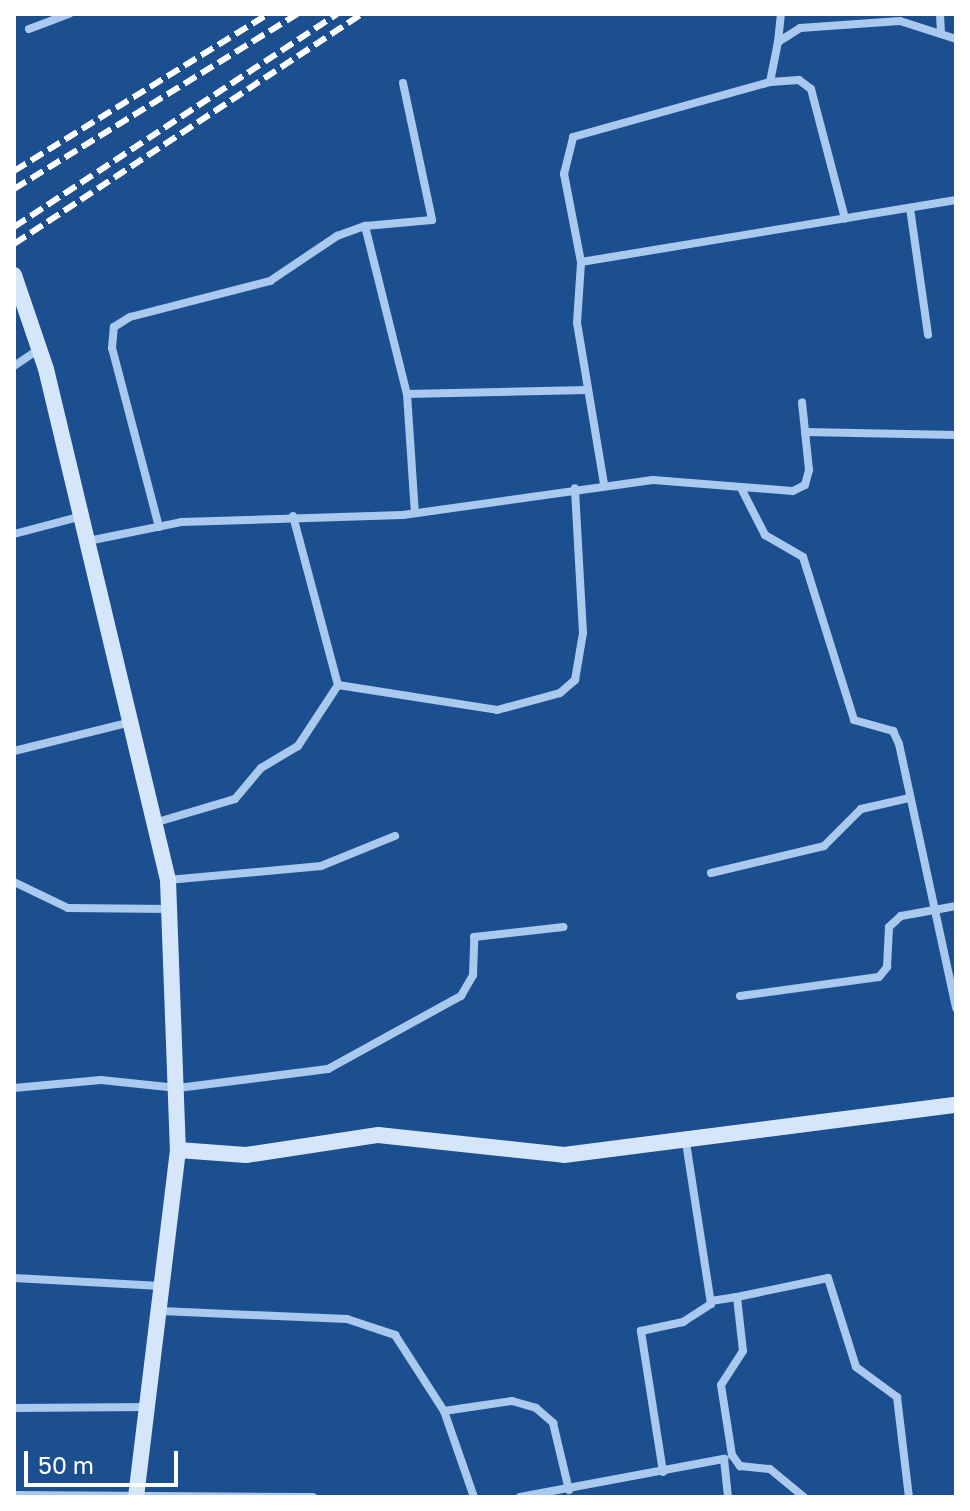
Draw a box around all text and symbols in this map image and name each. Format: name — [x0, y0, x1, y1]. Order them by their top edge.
scale bar — [28, 1435, 182, 1485]
text: 50 m — [38, 1450, 94, 1479]

